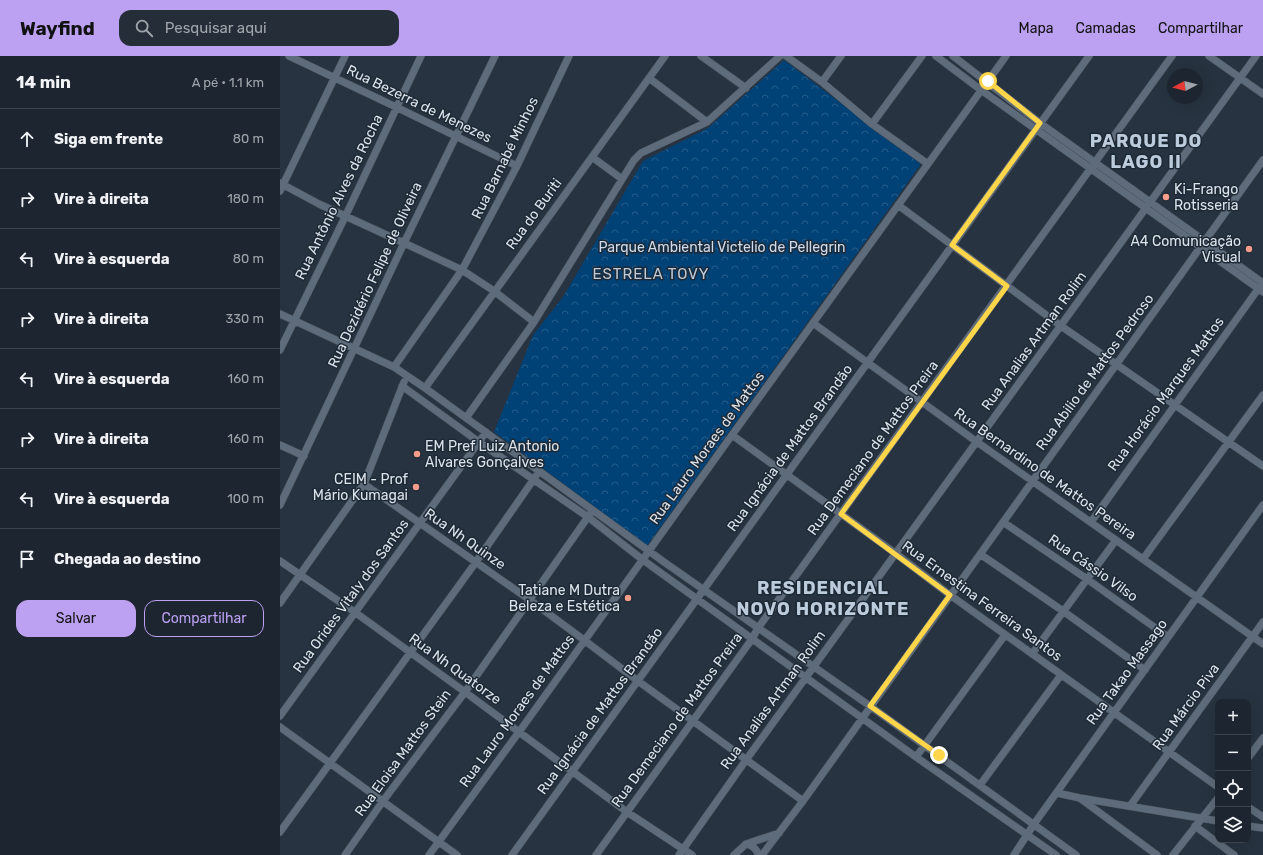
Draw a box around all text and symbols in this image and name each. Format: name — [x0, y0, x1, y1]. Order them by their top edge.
search box — [119, 10, 399, 46]
text: Wayfind — [20, 17, 95, 40]
icon: search — [133, 17, 155, 39]
text: Pesquisar aqui — [165, 19, 267, 37]
text: Mapa — [1019, 20, 1054, 37]
text: Camadas — [1076, 20, 1136, 37]
text: Compartilhar — [1158, 20, 1243, 37]
street label: Rua Bezerra de Menezes — [344, 61, 494, 147]
north arrow — [1167, 68, 1203, 104]
text: 14 min — [16, 72, 71, 92]
route start — [979, 72, 997, 90]
text: A pé · 1.1 km — [192, 75, 264, 90]
street label: Rua Barnabé Minhos — [468, 94, 542, 222]
street label: Rua Antônio Alves da Rocha — [291, 112, 387, 282]
icon: ahead — [16, 128, 38, 150]
text: Siga em frente — [54, 130, 163, 148]
district label: PARQUE DO LAGO II — [1090, 130, 1202, 173]
text: 80 m — [233, 131, 264, 146]
street label: Rua do Buriti — [502, 175, 566, 253]
street label: Rua Dezidério Felipe de Oliveira — [324, 179, 426, 371]
place label: Ki-Frango Rotisseria — [1174, 181, 1238, 214]
icon: right — [16, 188, 38, 210]
text: Vire à direita — [54, 190, 149, 208]
text: 180 m — [227, 191, 264, 206]
marker: Ki-Frango Rotisseria — [1161, 192, 1171, 202]
place label: A4 Comunicação Visual — [1130, 233, 1241, 266]
park label: Parque Ambiental Victelio de Pellegrin — [598, 239, 846, 256]
marker: A4 Comunicação Visual — [1244, 244, 1254, 254]
icon: left — [16, 248, 38, 270]
text: Vire à esquerda — [54, 250, 170, 268]
text: 80 m — [233, 251, 264, 266]
district label: ESTRELA TOVY — [592, 265, 710, 283]
street label: Rua Analias Artman Rolim — [978, 268, 1090, 414]
street label: Rua Abilio de Mattos Pedroso — [1033, 290, 1157, 454]
icon: right — [16, 308, 38, 330]
text: Vire à direita — [54, 310, 149, 328]
text: 330 m — [225, 311, 264, 326]
street label: Rua Horácio Marques Mattos — [1104, 314, 1228, 474]
street label: Rua Demeciano de Mattos Preira — [804, 357, 942, 539]
street label: Rua Ignácia de Mattos Brandão — [724, 361, 856, 535]
icon: left — [16, 368, 38, 390]
street label: Rua Lauro Moraes de Mattos — [646, 368, 768, 528]
text: Vire à esquerda — [54, 370, 170, 388]
text: 160 m — [228, 371, 264, 386]
street label: Rua Bernardino de Mattos Pereira — [951, 404, 1139, 544]
icon: right — [16, 428, 38, 450]
text: Vire à direita — [54, 430, 149, 448]
text: 160 m — [228, 431, 264, 446]
place label: EM Pref Luiz Antonio Alvares Gonçalves — [425, 438, 559, 471]
marker: EM Pref Luiz Antonio Alvares Gonçalves — [412, 449, 422, 459]
place label: CEIM - Prof Mário Kumagai — [313, 471, 409, 504]
marker: CEIM - Prof Mário Kumagai — [411, 482, 421, 492]
icon: left — [16, 488, 38, 510]
text: Vire à esquerda — [54, 490, 170, 508]
text: 100 m — [227, 491, 264, 506]
street label: Rua Nh Quinze — [421, 505, 509, 573]
street label: Rua Orides Vitaly dos Santos — [290, 516, 412, 676]
street label: Rua Cássio Vilso — [1045, 531, 1141, 605]
street label: Rua Ernestina Ferreira Santos — [899, 537, 1065, 665]
icon: arrive — [16, 548, 38, 570]
text: Chegada ao destino — [54, 550, 201, 568]
district label: RESIDENCIAL NOVO HORIZONTE — [737, 577, 909, 620]
place label: Tatiane M Dutra Beleza e Estética — [509, 582, 620, 615]
marker: Tatiane M Dutra Beleza e Estética — [623, 593, 633, 603]
button: Salvar — [16, 600, 136, 637]
button: Compartilhar — [144, 600, 264, 637]
street label: Rua Takao Massago — [1083, 616, 1171, 728]
street label: Rua Ignácia de Mattos Brandão — [534, 624, 666, 798]
street label: Rua Analias Artman Rolim — [717, 627, 829, 773]
street label: Rua Demeciano de Mattos Preira — [608, 629, 746, 811]
street label: Rua Nh Quatorze — [406, 630, 505, 708]
street label: Rua Lauro Moraes de Mattos — [456, 631, 578, 791]
street label: Rua Márcio Piva — [1149, 660, 1223, 754]
street label: Rua Eloisa Mattos Stein — [351, 686, 455, 820]
map controls — [1215, 699, 1251, 843]
button: + — [1215, 699, 1251, 735]
button: − — [1215, 735, 1251, 771]
route end — [930, 746, 948, 764]
button: locate — [1215, 771, 1251, 807]
button: layers — [1215, 807, 1251, 843]

